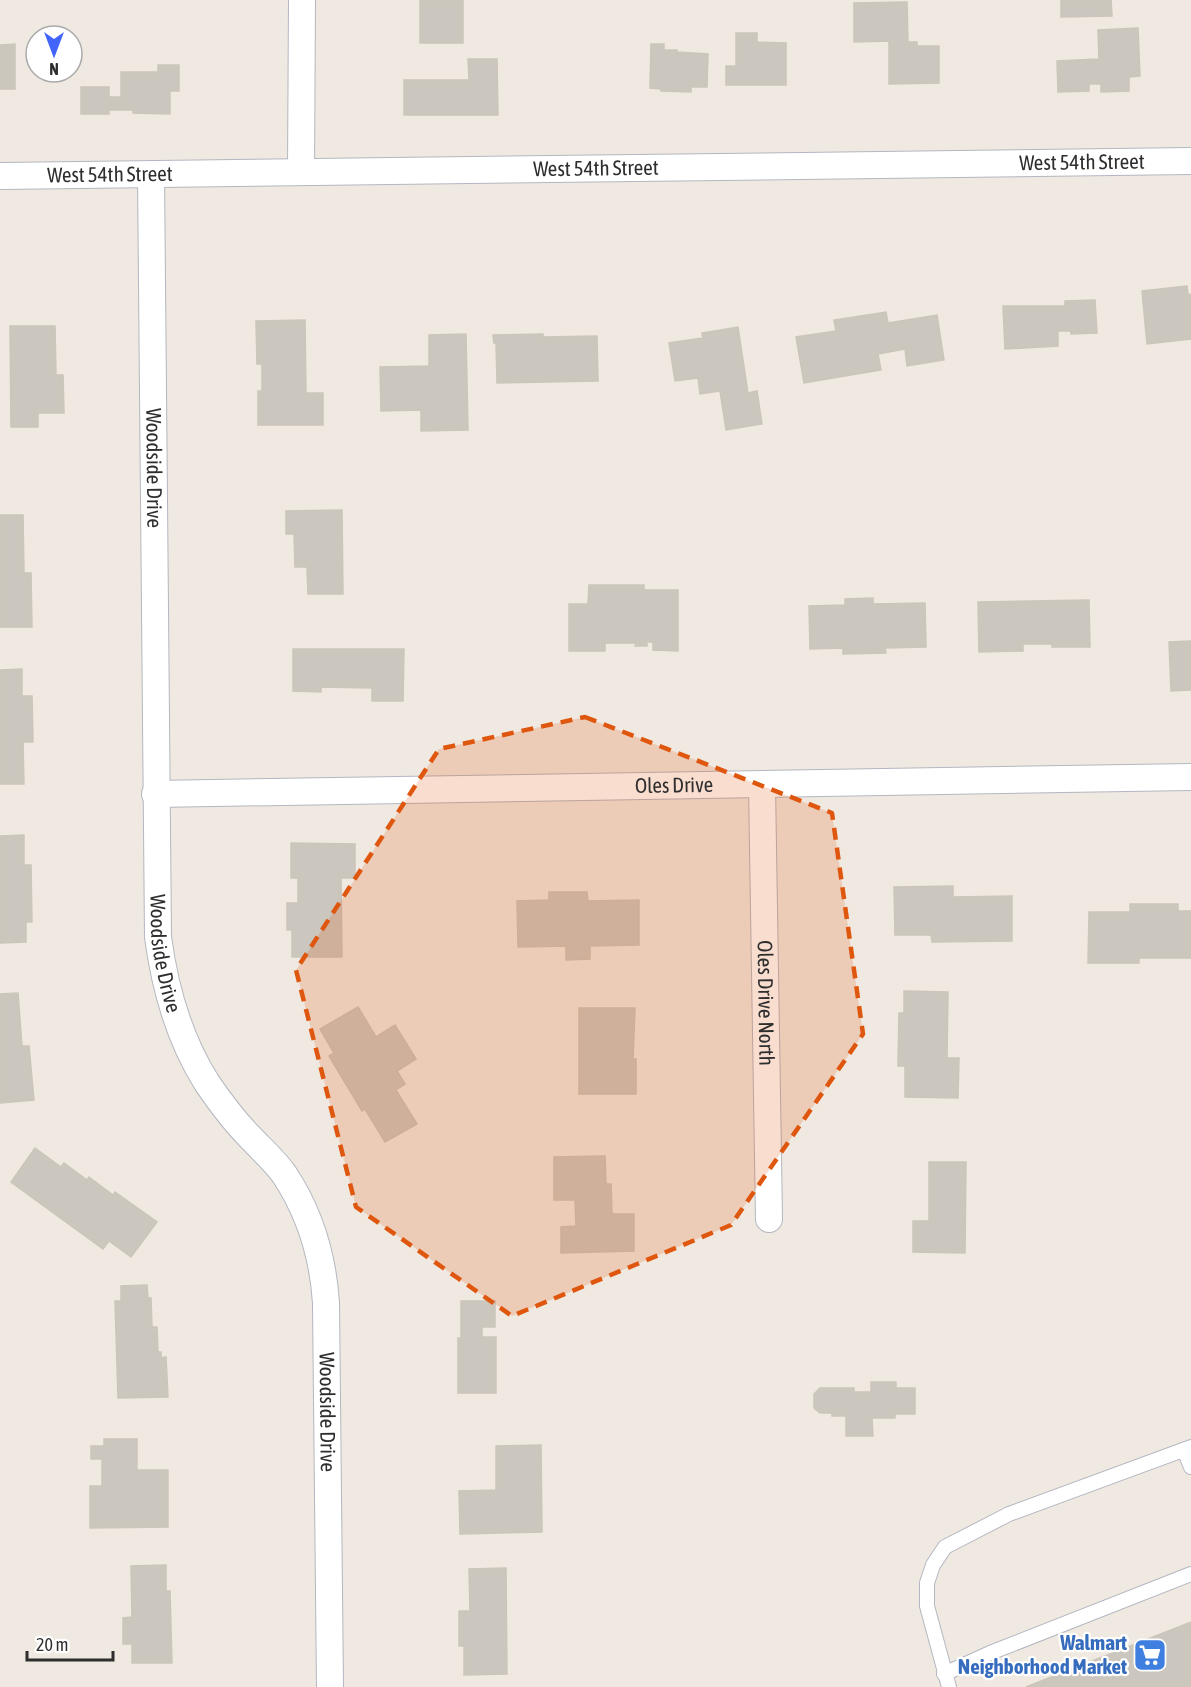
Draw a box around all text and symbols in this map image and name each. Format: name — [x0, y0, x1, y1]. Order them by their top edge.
north arrow — [24, 24, 84, 84]
text: N — [49, 60, 59, 78]
street label: West 54th Street — [1019, 149, 1145, 174]
street label: West 54th Street — [533, 155, 659, 180]
street label: West 54th Street — [47, 161, 173, 186]
street label: Woodside Drive — [142, 408, 167, 528]
street label: Oles Drive — [635, 772, 713, 797]
street label: Woodside Drive — [147, 894, 187, 1015]
street label: Oles Drive North — [754, 940, 780, 1066]
street label: Woodside Drive — [316, 1352, 341, 1472]
scale bar — [27, 1624, 112, 1662]
place label: Walmart Neighborhood Market — [958, 1630, 1127, 1678]
text: 20 m — [36, 1634, 68, 1655]
supermarket icon: Walmart Neighborhood Market — [1132, 1637, 1168, 1673]

